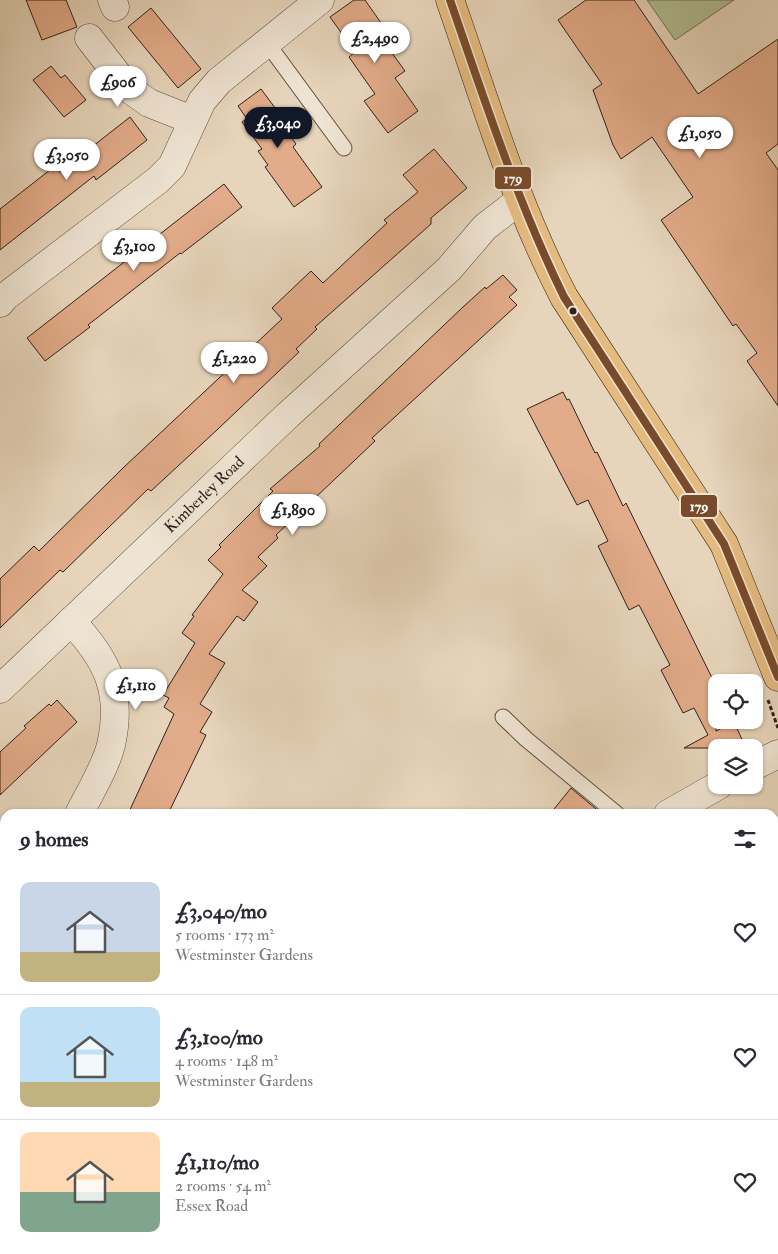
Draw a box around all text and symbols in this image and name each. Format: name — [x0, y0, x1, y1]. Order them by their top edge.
pin: £2,490 — [334, 22, 416, 64]
text: £2,490 — [351, 28, 399, 48]
pin: £906 — [88, 66, 148, 108]
text: £906 — [100, 72, 136, 92]
pin: £3,040 — [237, 106, 319, 149]
text: £3,040 — [255, 113, 301, 133]
pin: £1,050 — [659, 116, 741, 159]
text: £1,050 — [678, 123, 722, 143]
pin: £3,050 — [26, 138, 108, 181]
text: £3,050 — [45, 145, 89, 165]
line badge: 179 — [494, 166, 532, 190]
text: 179 — [504, 170, 522, 187]
pin: £3,100 — [93, 230, 175, 272]
text: £3,100 — [113, 236, 155, 256]
unlabelled marker — [568, 306, 578, 316]
pin: £1,220 — [193, 342, 275, 384]
text: £1,220 — [212, 348, 256, 368]
street label: Kimberley Road — [160, 452, 249, 537]
pin: £1,890 — [252, 494, 334, 536]
line badge: 179 — [680, 494, 718, 518]
text: 179 — [690, 498, 708, 515]
text: £1,890 — [271, 500, 315, 520]
pin: £1,110 — [95, 668, 177, 711]
map controls — [708, 674, 763, 794]
button: locate — [708, 674, 763, 729]
text: £1,110 — [116, 675, 156, 695]
button: layers — [708, 739, 763, 794]
icon: filters — [731, 825, 759, 853]
text: 9 homes — [20, 826, 89, 853]
text: £3,040/mo — [175, 898, 267, 925]
icon: home — [60, 902, 120, 962]
icon: heart — [731, 918, 759, 946]
text: 5 rooms · 173 m² — [175, 925, 274, 945]
text: Westminster Gardens — [175, 945, 313, 965]
text: £3,100/mo — [175, 1024, 263, 1051]
icon: home — [60, 1027, 120, 1087]
icon: heart — [731, 1043, 759, 1071]
text: 4 rooms · 148 m² — [175, 1051, 278, 1071]
text: Westminster Gardens — [175, 1071, 313, 1091]
text: £1,110/mo — [175, 1149, 259, 1176]
icon: home — [60, 1152, 120, 1212]
icon: heart — [731, 1168, 759, 1196]
text: 2 rooms · 54 m² — [175, 1176, 271, 1196]
text: Essex Road — [175, 1196, 248, 1216]

